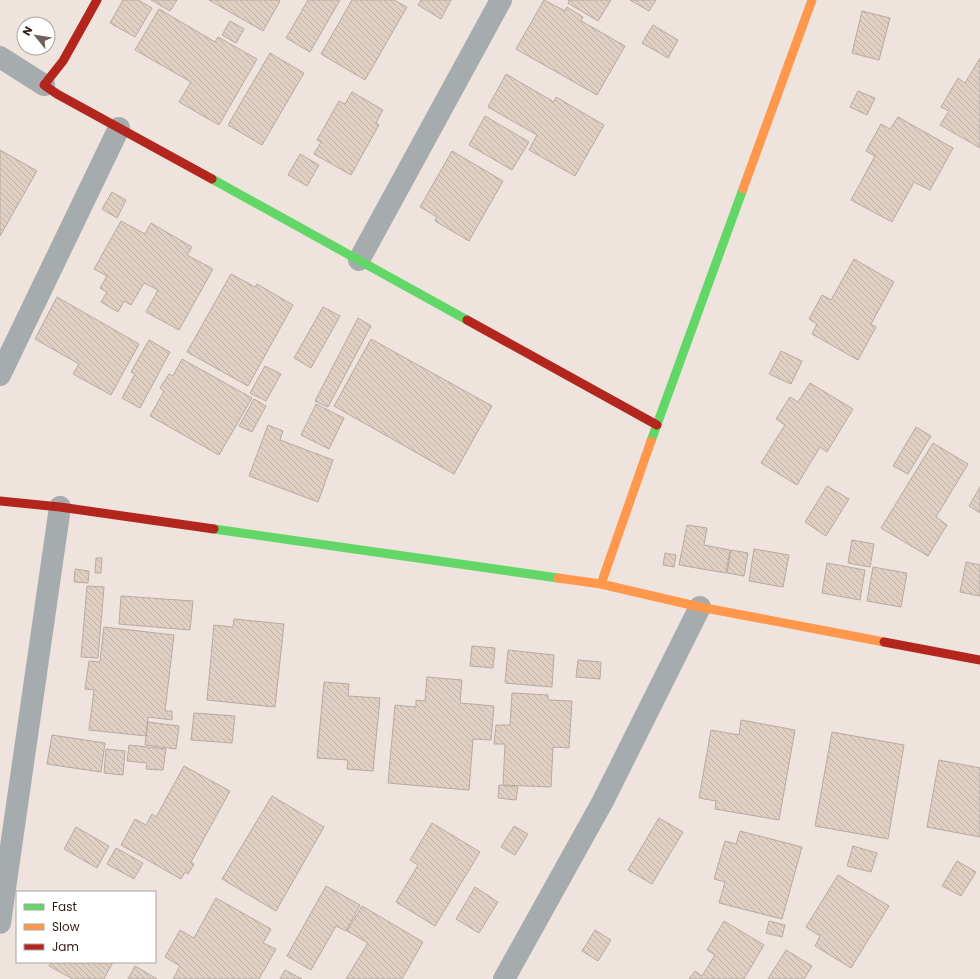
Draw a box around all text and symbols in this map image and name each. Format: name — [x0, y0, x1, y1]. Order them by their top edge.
north arrow — [16, 16, 56, 56]
text: N — [18, 23, 36, 39]
legend — [16, 891, 156, 963]
text: Fast — [52, 898, 77, 915]
text: Slow — [52, 918, 80, 935]
text: Jam — [52, 938, 79, 955]

